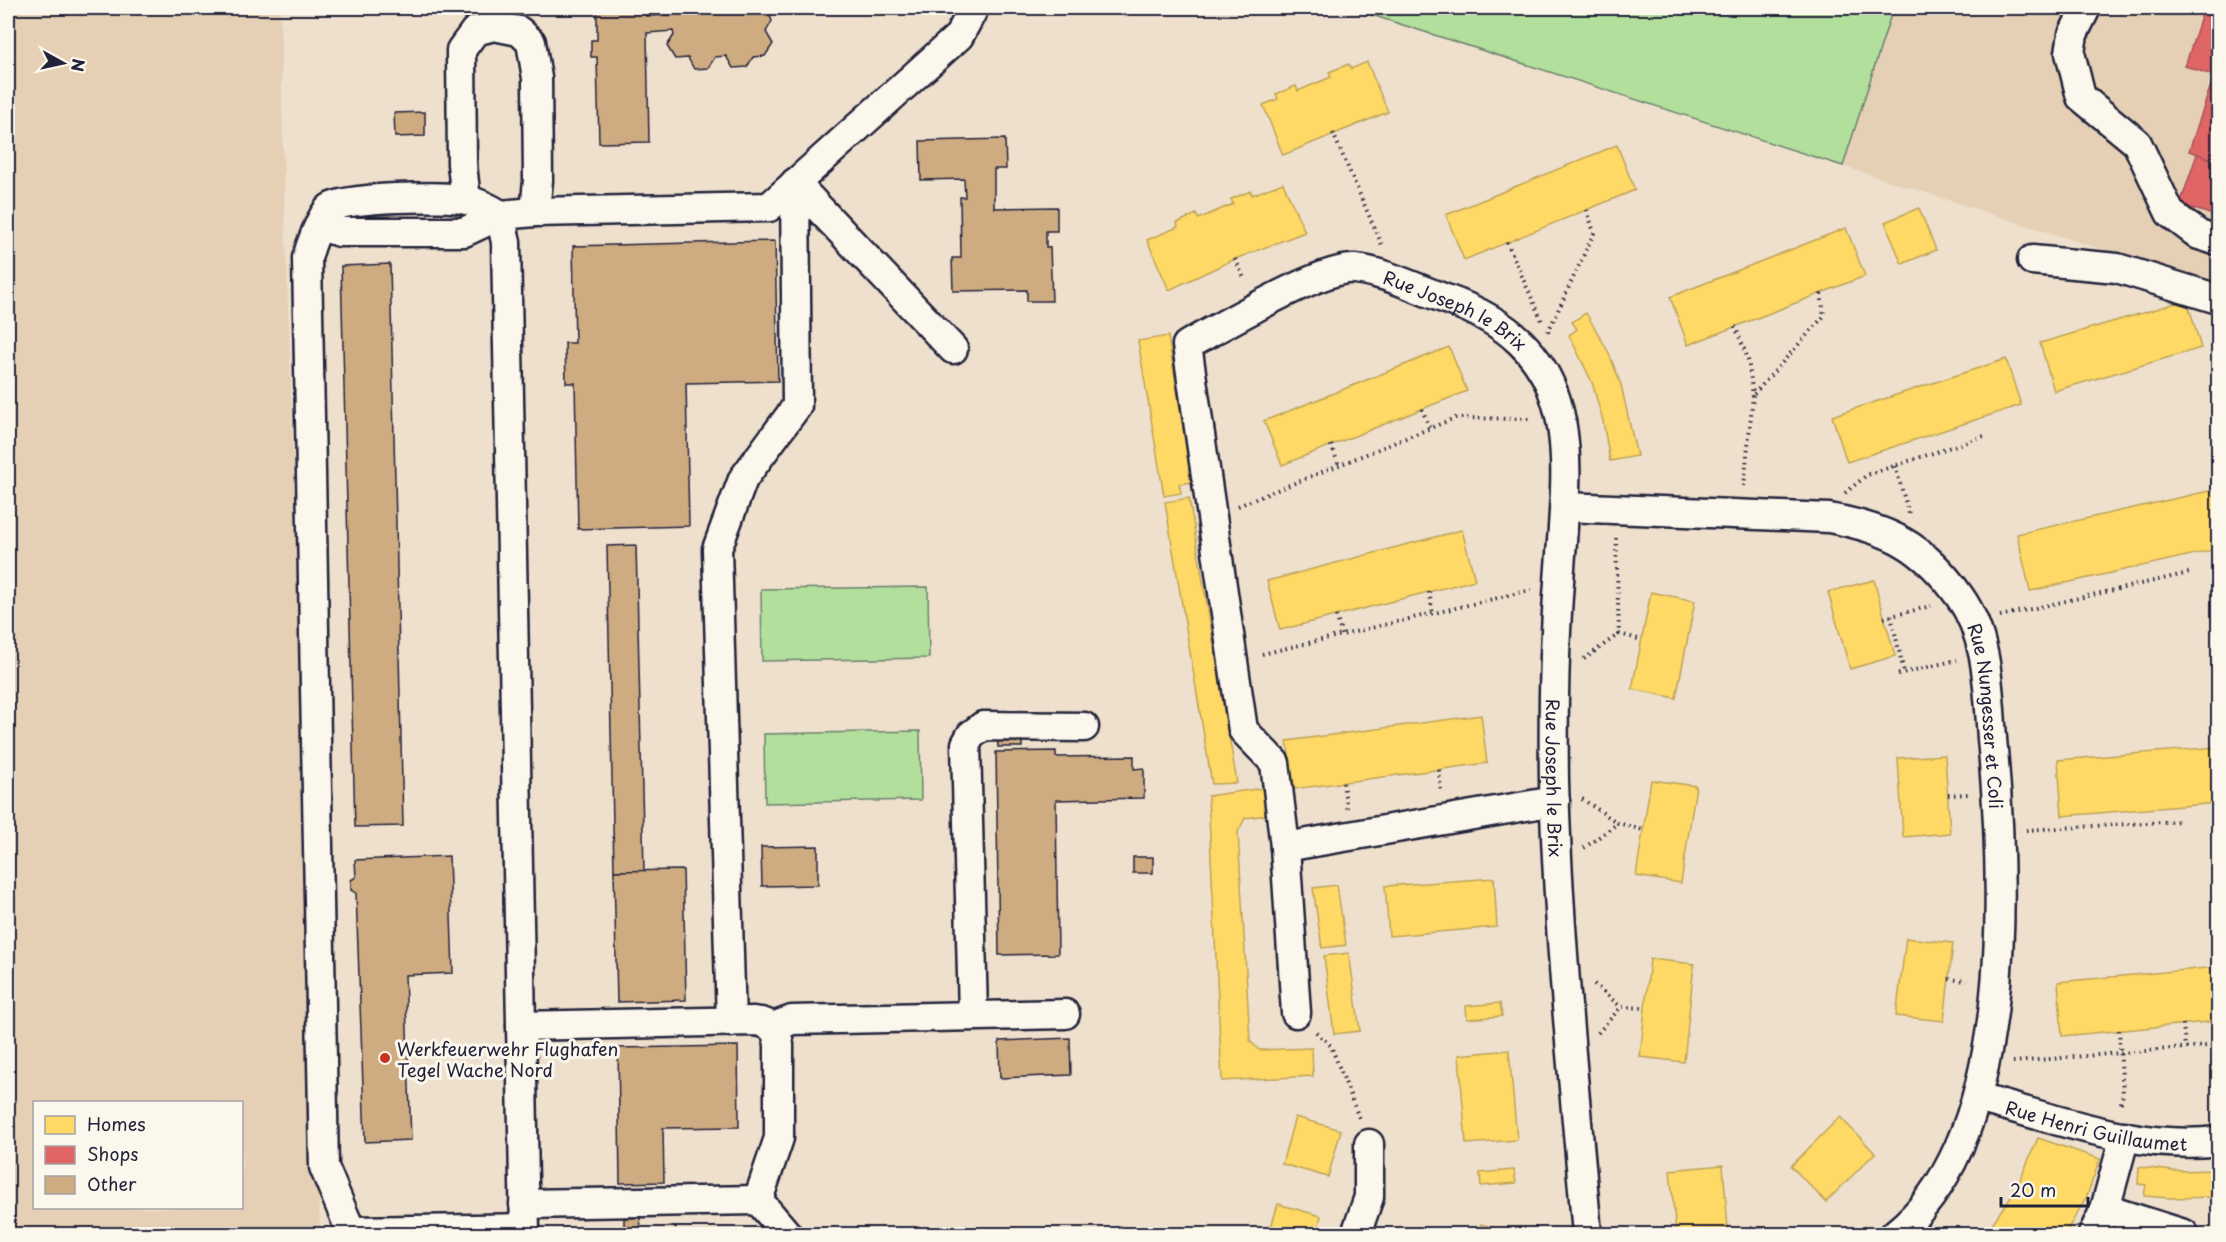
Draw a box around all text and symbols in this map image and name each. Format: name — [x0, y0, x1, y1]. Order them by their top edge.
north arrow — [33, 33, 93, 93]
text: N — [66, 57, 92, 73]
street label: Rue Joseph le Brix — [1380, 263, 1534, 356]
street label: Rue Nungesser et Coli — [1962, 619, 2011, 810]
street label: Rue Joseph le Brix — [1540, 699, 1570, 858]
place label: Werkfeuerwehr Flughafen Tegel Wache Nord — [397, 1035, 618, 1083]
marker: Werkfeuerwehr Flughafen Tegel Wache Nord — [378, 1051, 392, 1065]
street label: Rue Henri Guillaumet — [2002, 1093, 2188, 1156]
legend — [33, 1101, 243, 1209]
text: Homes — [87, 1110, 145, 1137]
text: Shops — [87, 1140, 138, 1167]
text: Other — [87, 1170, 137, 1197]
scale bar — [2001, 1170, 2088, 1208]
text: 20 m — [2010, 1176, 2056, 1203]

